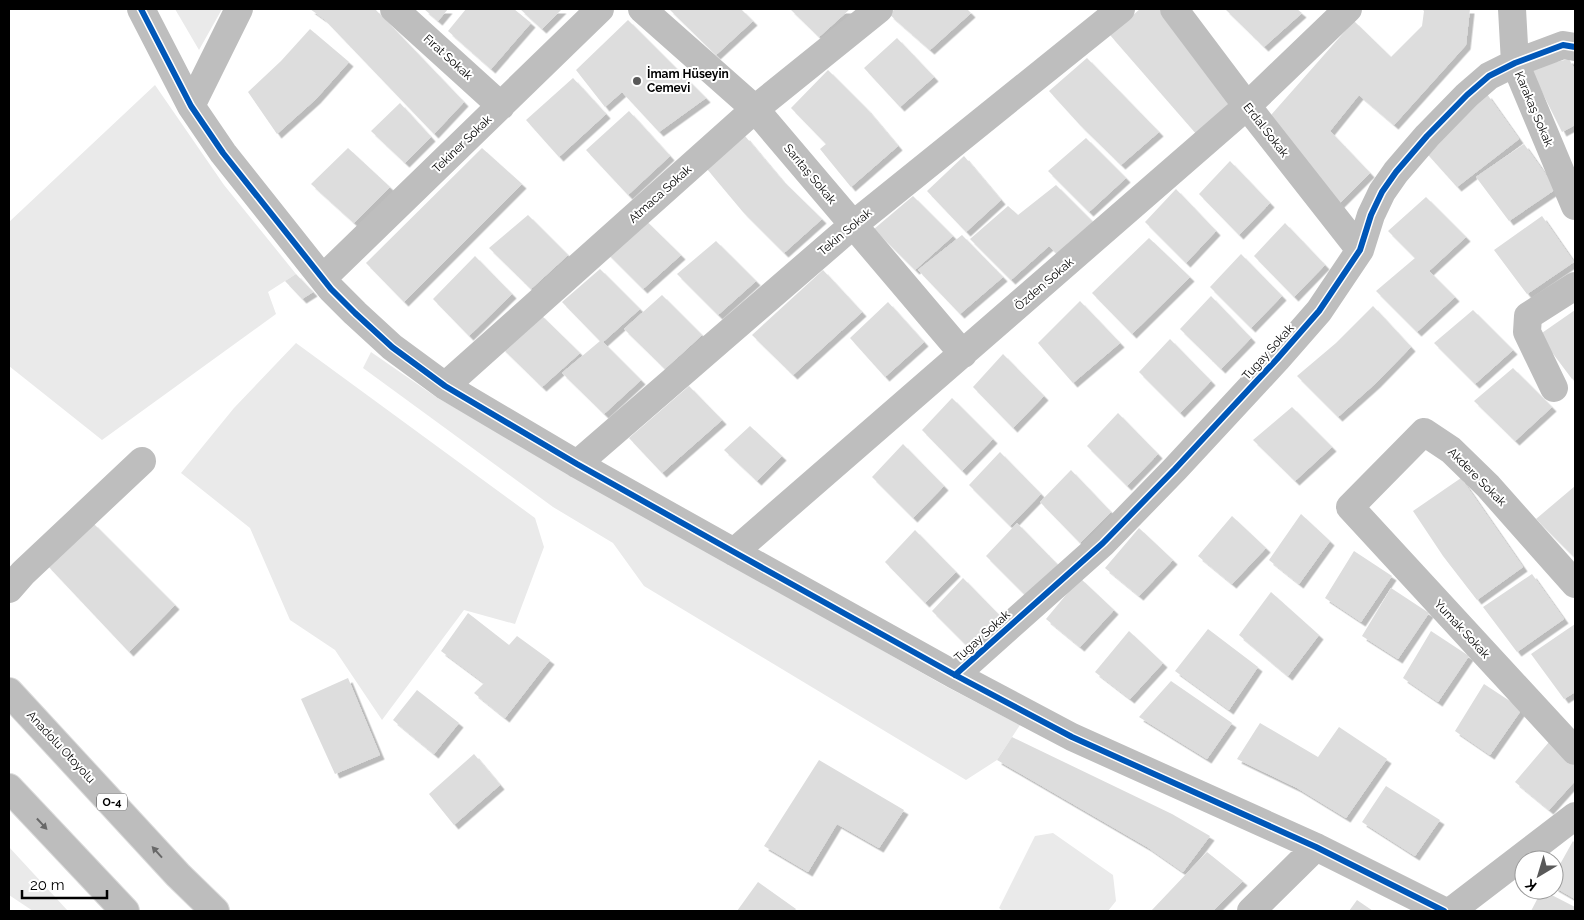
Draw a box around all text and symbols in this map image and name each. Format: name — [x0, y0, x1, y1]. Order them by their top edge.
street label: Fırat Sokak — [421, 32, 476, 83]
place label: İmam Hüseyin Cemevi — [647, 66, 729, 95]
street label: Karakaş Sokak — [1512, 69, 1556, 149]
marker: İmam Hüseyin Cemevi — [631, 75, 643, 87]
street label: Erdal Sokak — [1240, 100, 1292, 160]
street label: Tekiner Sokak — [430, 112, 495, 176]
street label: Sarıtaş Sokak — [781, 141, 839, 207]
street label: Atmaca Sokak — [626, 162, 695, 226]
street label: Tekin Sokak — [815, 205, 875, 258]
street label: Özden Sokak — [1012, 254, 1077, 313]
street label: Tugay Sokak — [1239, 321, 1297, 383]
street label: Akdere Sokak — [1445, 445, 1509, 509]
street label: Yumak Sokak — [1431, 597, 1493, 662]
street label: Tugay Sokak — [951, 607, 1013, 665]
street label: Anadolu Otoyolu — [24, 708, 98, 786]
road number: O-4 — [97, 794, 127, 810]
one-way arrow — [36, 817, 48, 829]
one-way arrow — [151, 846, 163, 858]
north arrow — [1514, 850, 1564, 900]
scale bar — [22, 868, 108, 900]
text: 20 m — [30, 876, 65, 894]
text: K — [1522, 876, 1540, 894]

